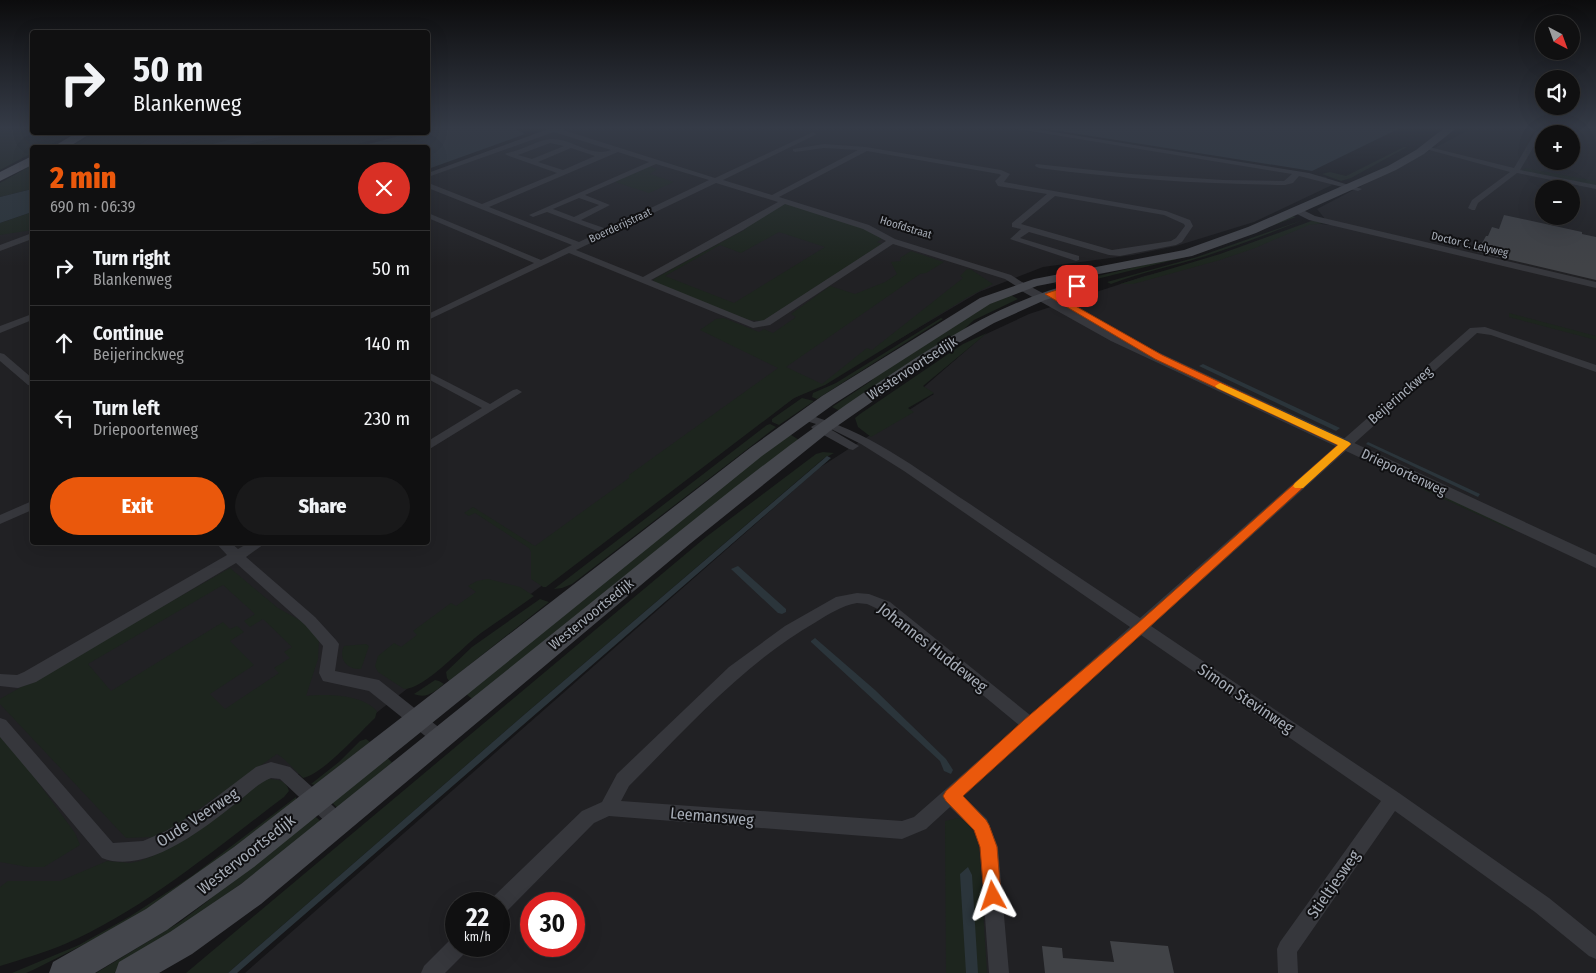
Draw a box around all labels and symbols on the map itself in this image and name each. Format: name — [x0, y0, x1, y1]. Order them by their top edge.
north arrow — [1535, 15, 1580, 60]
street label: Boerderijstraat — [587, 205, 654, 246]
street label: Hoofdstraat — [878, 213, 934, 242]
street label: Doctor C. Lelyweg — [1430, 229, 1510, 260]
pin — [1056, 265, 1098, 307]
street label: Westervoortsedijk — [864, 333, 961, 404]
street label: Beijerinckweg — [1365, 363, 1436, 428]
street label: Driepoortenweg — [1359, 445, 1449, 500]
street label: Westervoortsedijk — [546, 575, 637, 654]
street label: Johannes Huddeweg — [874, 599, 991, 696]
street label: Simon Stevinweg — [1194, 659, 1297, 738]
street label: Oude Veerweg — [153, 784, 242, 851]
street label: Leemansweg — [669, 803, 755, 830]
street label: Westervoortsedijk — [194, 810, 299, 898]
street label: Stieltjesweg — [1303, 846, 1364, 922]
position arrow — [966, 869, 1018, 921]
speed limit sign: 30 — [520, 892, 585, 957]

